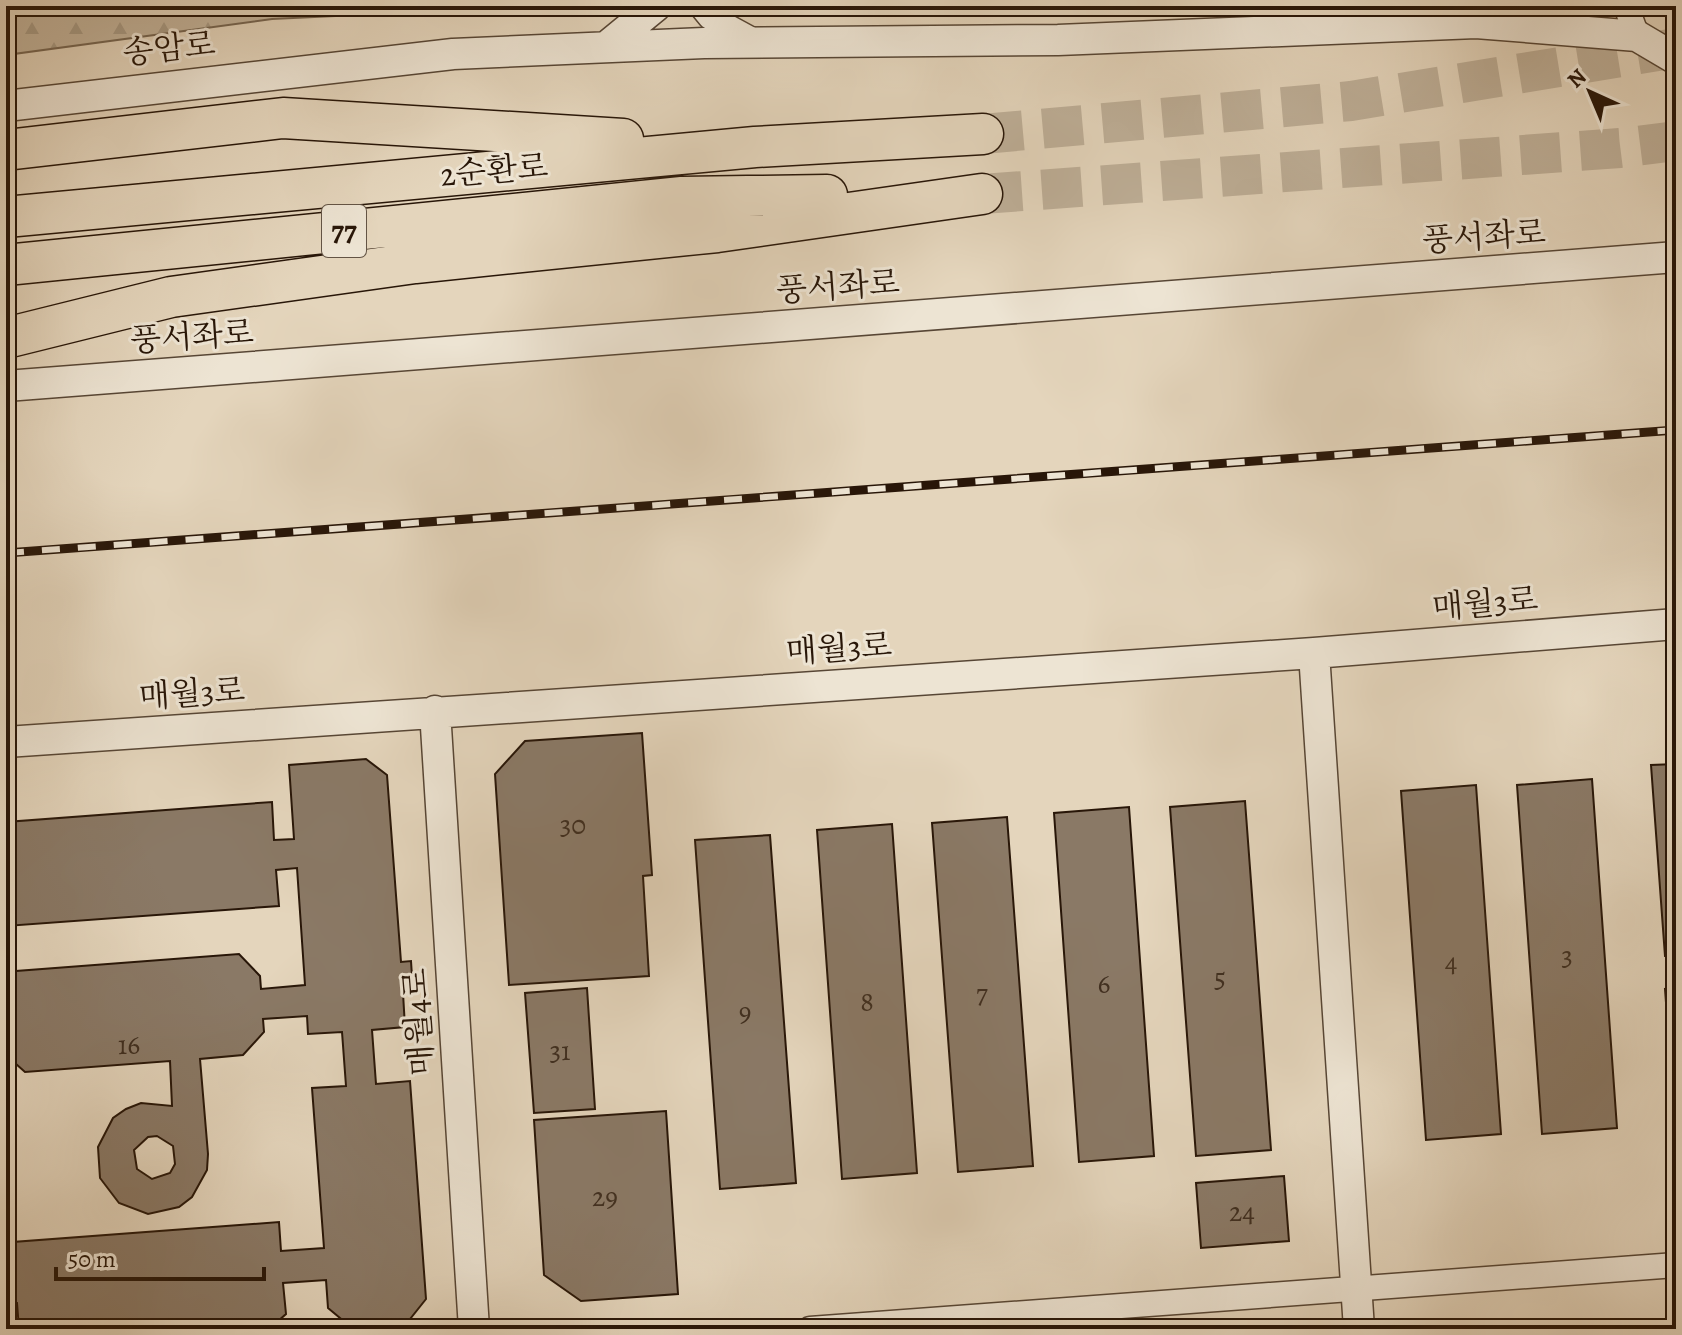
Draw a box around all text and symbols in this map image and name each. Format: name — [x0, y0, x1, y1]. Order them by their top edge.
street label: 송암로 — [121, 21, 217, 75]
north arrow — [1550, 52, 1630, 132]
text: N — [1561, 62, 1593, 95]
street label: 2순환로 — [438, 143, 550, 197]
road number: 77 — [322, 205, 366, 257]
street label: 풍서좌로 — [1421, 210, 1547, 262]
street label: 풍서좌로 — [775, 260, 901, 312]
street label: 풍서좌로 — [129, 310, 255, 362]
street label: 매월3로 — [1430, 576, 1540, 630]
street label: 매월3로 — [785, 622, 894, 674]
street label: 매월3로 — [138, 667, 247, 719]
house number: 30 — [560, 806, 586, 844]
house number: 3 — [1561, 937, 1573, 975]
house number: 4 — [1445, 943, 1457, 981]
house number: 5 — [1214, 959, 1226, 997]
house number: 6 — [1098, 965, 1111, 1003]
street label: 매월4로 — [392, 967, 444, 1077]
house number: 7 — [976, 975, 988, 1013]
house number: 8 — [860, 983, 874, 1021]
house number: 9 — [739, 993, 751, 1031]
house number: 16 — [118, 1026, 140, 1064]
house number: 31 — [549, 1032, 571, 1070]
house number: 29 — [592, 1178, 618, 1216]
house number: 24 — [1229, 1193, 1255, 1231]
scale bar — [56, 1231, 264, 1281]
text: 50 m — [68, 1243, 116, 1275]

